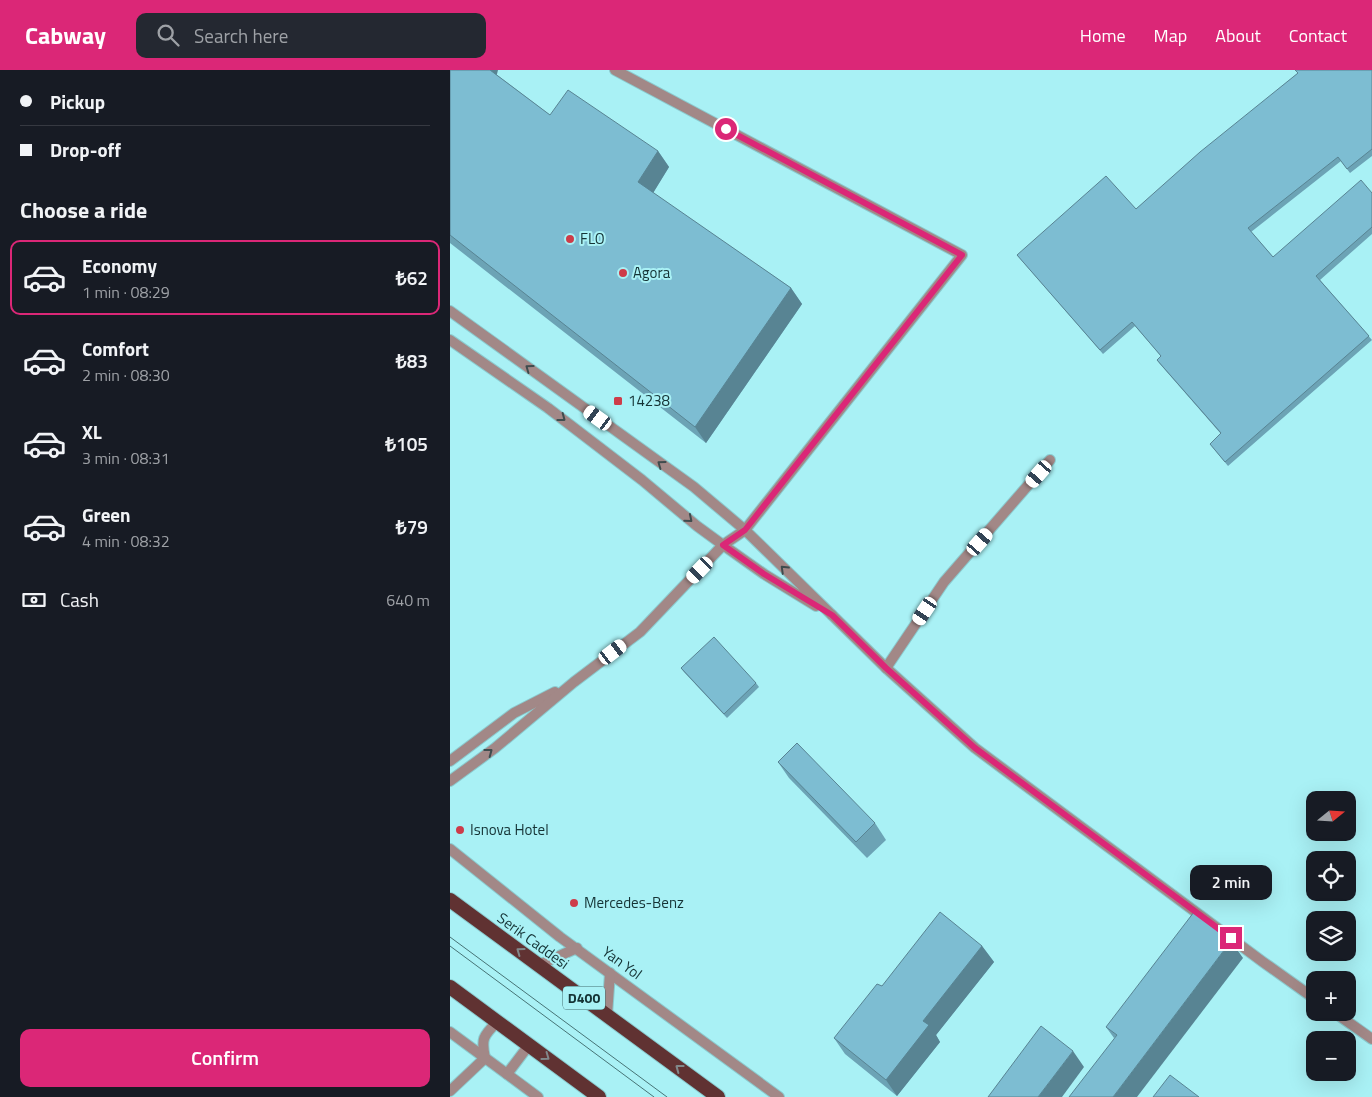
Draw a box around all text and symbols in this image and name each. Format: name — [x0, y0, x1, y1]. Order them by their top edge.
search box — [136, 13, 486, 58]
text: Cabway — [25, 17, 106, 53]
icon: search — [154, 21, 182, 49]
text: Search here — [194, 21, 288, 50]
text: Home — [1080, 22, 1126, 49]
text: Map — [1154, 22, 1187, 49]
text: About — [1215, 22, 1261, 49]
text: Contact — [1289, 22, 1347, 49]
text: Pickup — [50, 87, 105, 116]
route start — [715, 118, 737, 140]
text: Drop-off — [50, 135, 121, 164]
text: Choose a ride — [20, 193, 147, 227]
place label: FLO — [580, 227, 605, 250]
marker: FLO — [564, 233, 576, 245]
text: Economy — [82, 251, 157, 280]
icon: car — [22, 255, 67, 300]
place label: Agora — [633, 261, 671, 284]
text: ₺62 — [396, 263, 428, 292]
marker: Agora — [617, 267, 629, 279]
text: 1 min · 08:29 — [82, 280, 170, 304]
text: Comfort — [82, 334, 149, 363]
icon: car — [22, 338, 67, 383]
text: ₺83 — [396, 346, 428, 375]
text: 2 min · 08:30 — [82, 363, 170, 387]
one-way arrow — [526, 365, 535, 374]
place label: 14238 — [628, 389, 670, 412]
marker: 14238 — [612, 395, 624, 407]
car — [581, 403, 614, 433]
one-way arrow — [556, 413, 565, 421]
text: XL — [82, 417, 102, 446]
icon: car — [22, 421, 67, 466]
text: ₺105 — [385, 429, 428, 458]
text: 3 min · 08:31 — [82, 446, 170, 470]
car — [1023, 458, 1054, 490]
one-way arrow — [658, 461, 667, 469]
text: Green — [82, 500, 131, 529]
icon: car — [22, 504, 67, 549]
text: ₺79 — [396, 512, 428, 541]
one-way arrow — [683, 514, 692, 522]
car — [964, 526, 995, 558]
text: 4 min · 08:32 — [82, 529, 170, 553]
car — [684, 554, 715, 586]
one-way arrow — [781, 566, 790, 575]
text: Cash — [60, 585, 99, 614]
icon: cash — [20, 586, 48, 614]
text: 640 m — [386, 588, 430, 612]
car — [910, 594, 939, 628]
car — [596, 637, 629, 667]
one-way arrow — [483, 749, 493, 758]
north arrow — [1306, 791, 1356, 841]
map controls — [1306, 791, 1356, 1081]
place label: Isnova Hotel — [470, 818, 549, 841]
marker: Isnova Hotel — [454, 824, 466, 836]
button: locate — [1306, 851, 1356, 901]
callout: 2 min — [1190, 866, 1272, 900]
text: 2 min — [1212, 870, 1250, 894]
place label: Mercedes-Benz — [584, 891, 684, 914]
marker: Mercedes-Benz — [568, 897, 580, 909]
street label: Serik Caddesi — [493, 907, 574, 975]
button: layers — [1306, 911, 1356, 961]
route end — [1220, 927, 1242, 949]
street label: Yan Yol — [598, 940, 647, 985]
one-way arrow — [516, 948, 526, 957]
button: + — [1306, 971, 1356, 1021]
road number: D400 — [563, 986, 605, 1010]
button: Confirm — [20, 1029, 430, 1087]
button: − — [1306, 1031, 1356, 1081]
one-way arrow — [540, 1052, 549, 1060]
one-way arrow — [675, 1065, 685, 1074]

